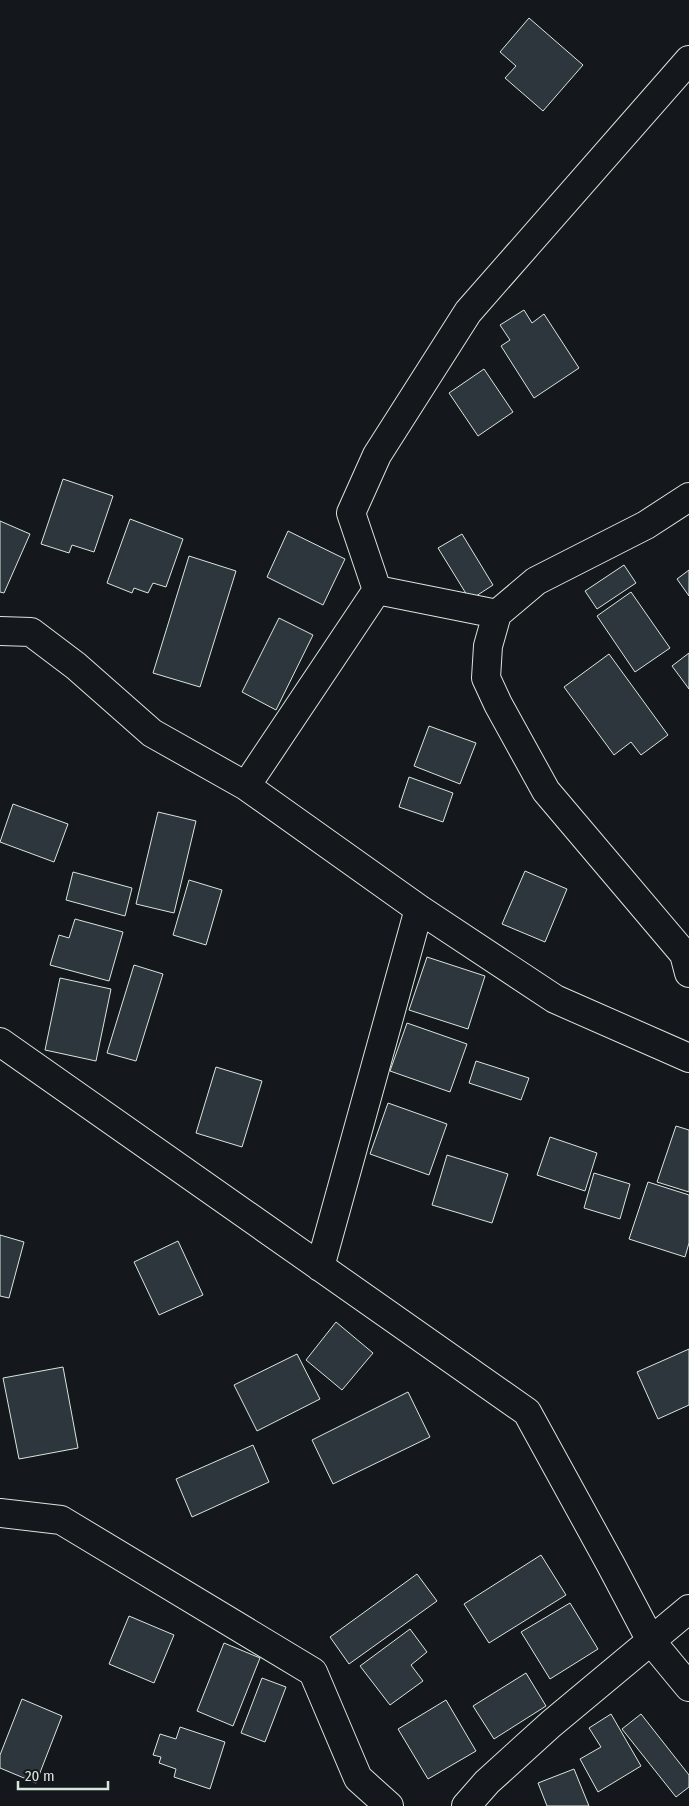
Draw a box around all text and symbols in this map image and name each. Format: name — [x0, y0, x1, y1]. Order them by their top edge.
scale bar — [18, 1758, 108, 1790]
text: 20 m — [25, 1767, 55, 1785]

